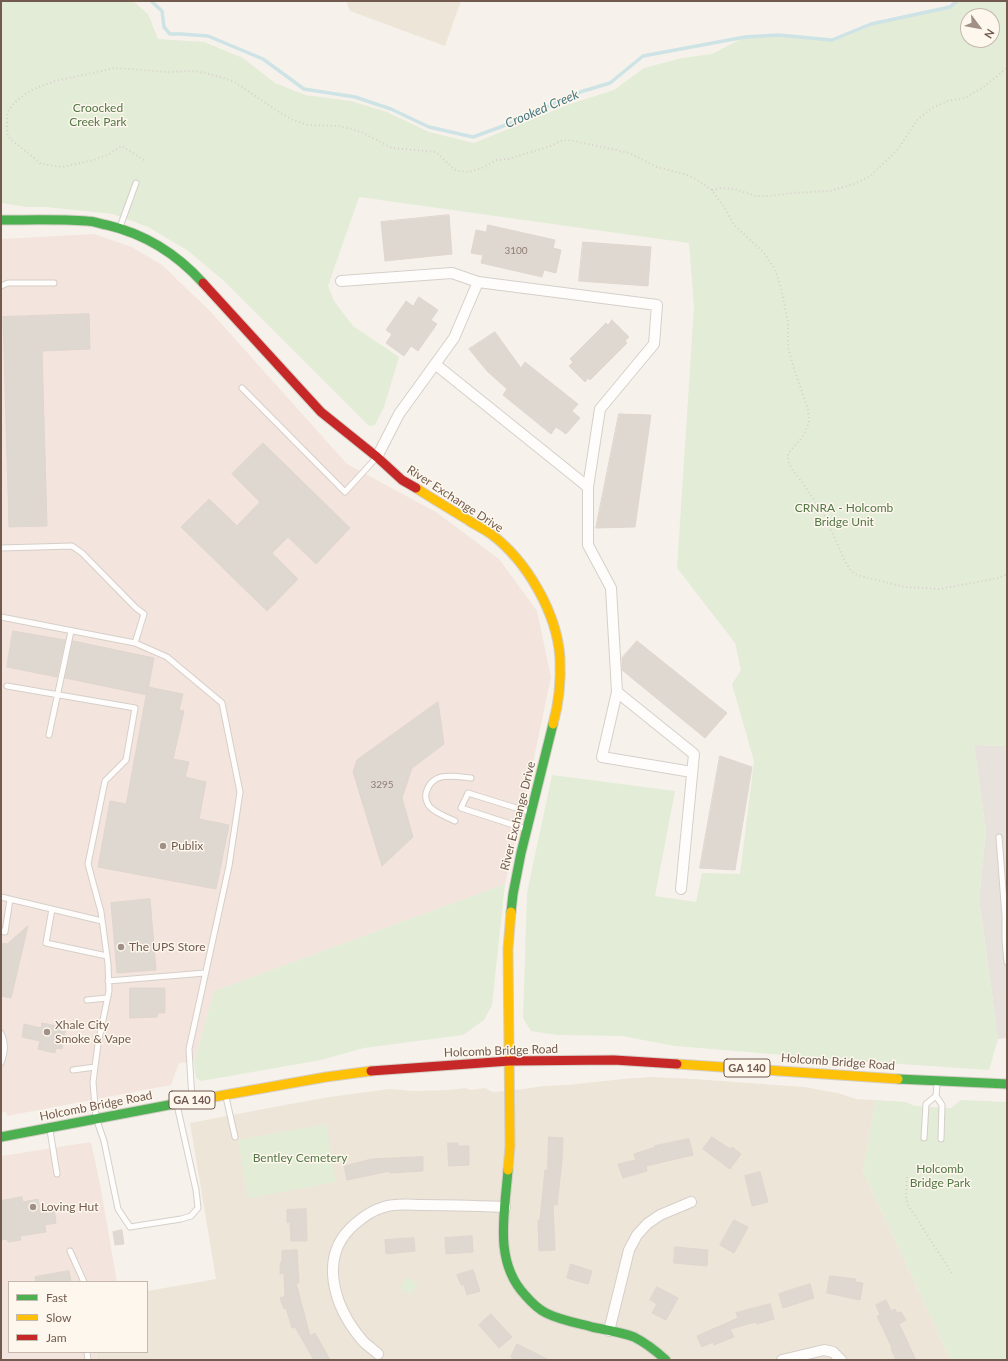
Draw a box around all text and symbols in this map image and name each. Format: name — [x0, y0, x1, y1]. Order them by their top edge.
north arrow — [960, 8, 1000, 48]
text: N — [982, 27, 998, 41]
water label: Crooked Creek — [503, 86, 581, 132]
park label: Croocked Creek Park — [69, 101, 127, 129]
house number: 3100 — [504, 245, 528, 257]
street label: River Exchange Drive — [404, 462, 506, 536]
park label: CRNRA - Holcomb Bridge Unit — [795, 501, 893, 529]
street label: River Exchange Drive — [497, 760, 539, 872]
house number: 3295 — [370, 779, 394, 791]
place label: Publix — [171, 839, 203, 853]
marker: Publix — [158, 841, 168, 851]
place label: The UPS Store — [129, 940, 205, 954]
marker: The UPS Store — [116, 942, 126, 952]
place label: Xhale City Smoke & Vape — [55, 1018, 131, 1046]
marker: Xhale City Smoke & Vape — [42, 1027, 52, 1037]
street label: Holcomb Bridge Road — [444, 1042, 558, 1060]
street label: Holcomb Bridge Road — [780, 1051, 896, 1073]
road number: GA 140 — [724, 1059, 770, 1077]
street label: Holcomb Bridge Road — [38, 1088, 154, 1124]
road number: GA 140 — [169, 1091, 215, 1109]
park label: Bentley Cemetery — [253, 1151, 347, 1165]
park label: Holcomb Bridge Park — [910, 1162, 970, 1190]
place label: Loving Hut — [41, 1200, 98, 1214]
marker: Loving Hut — [28, 1202, 38, 1212]
legend — [8, 1281, 148, 1353]
text: Fast — [46, 1290, 67, 1305]
text: Slow — [46, 1310, 71, 1325]
text: Jam — [46, 1330, 67, 1345]

